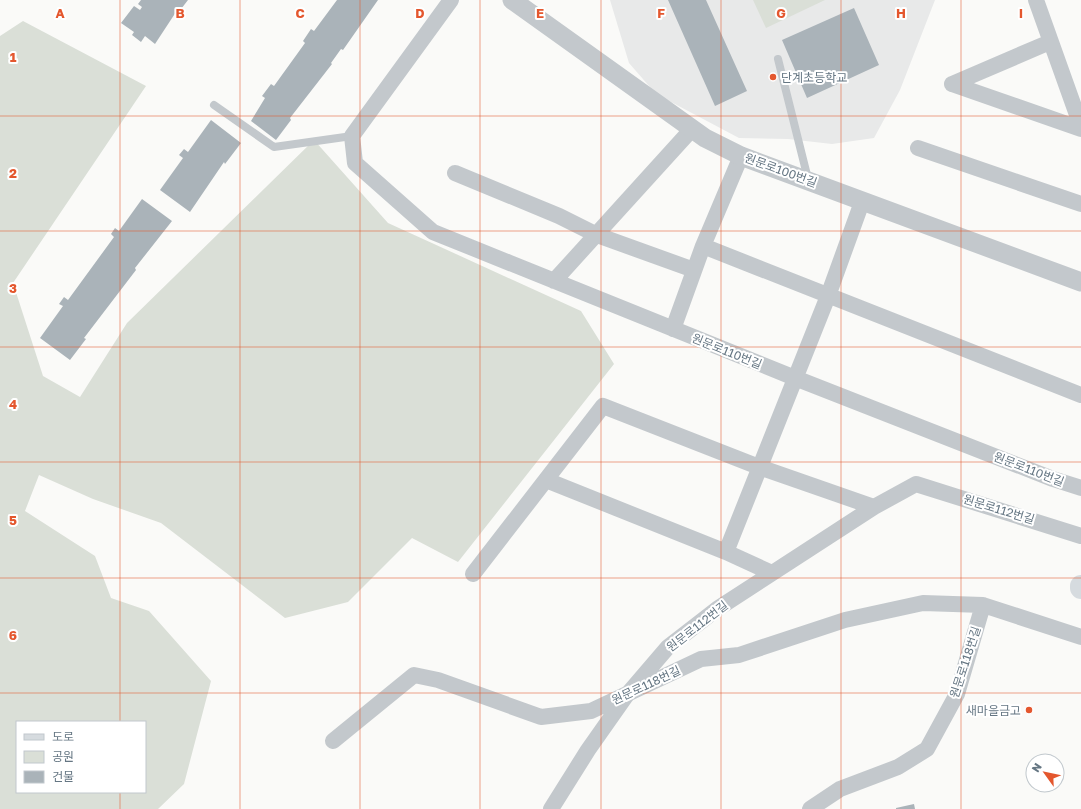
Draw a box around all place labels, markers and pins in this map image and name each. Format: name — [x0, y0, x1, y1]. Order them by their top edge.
place label: 단계초등학교 — [781, 70, 847, 85]
marker: 단계초등학교 — [768, 72, 778, 82]
place label: 새마을금고 — [966, 703, 1021, 718]
marker: 새마을금고 — [1024, 705, 1034, 715]

